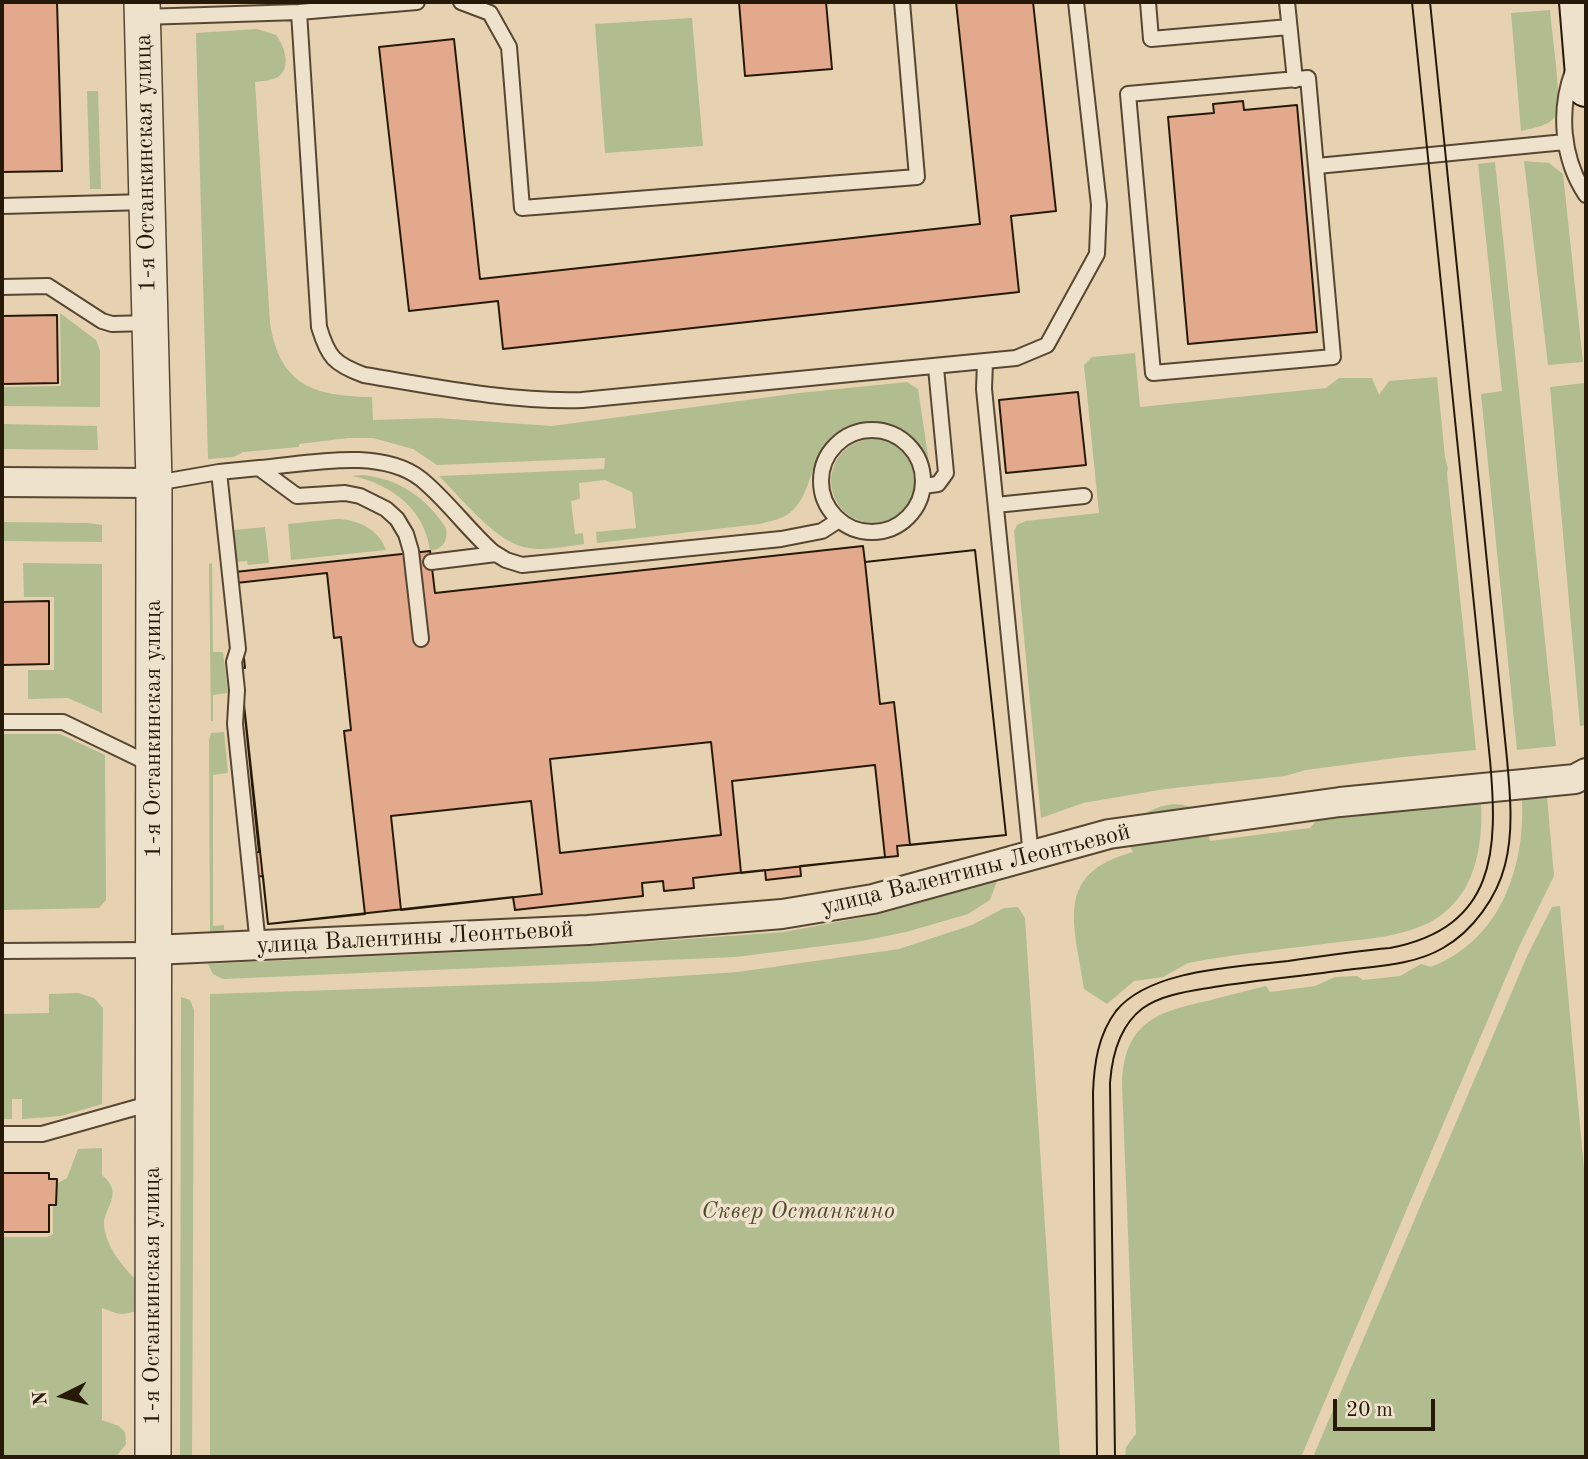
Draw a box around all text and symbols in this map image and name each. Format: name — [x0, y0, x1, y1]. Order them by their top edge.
street label: 1-я Останкинская улица — [129, 33, 163, 293]
street label: 1-я Останкинская улица — [140, 600, 168, 858]
street label: улица Валентины Леонтьевой — [819, 818, 1133, 922]
street label: улица Валентины Леонтьевой — [256, 915, 574, 961]
street label: 1-я Останкинская улица — [139, 1167, 167, 1425]
park label: Сквер Останкино — [701, 1198, 895, 1226]
north arrow — [28, 1361, 98, 1431]
scale bar — [1336, 1386, 1438, 1430]
text: N — [31, 1390, 52, 1406]
text: 20 m — [1346, 1400, 1393, 1421]

